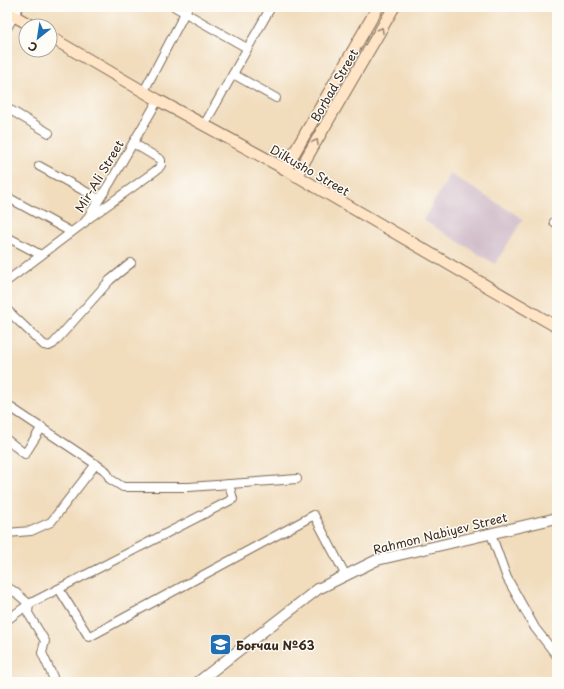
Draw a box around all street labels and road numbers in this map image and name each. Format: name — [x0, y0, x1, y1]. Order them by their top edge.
street label: Borbad Street — [306, 45, 362, 125]
street label: Mir-Ali Street — [70, 136, 128, 216]
street label: Dilkusho Street — [267, 140, 353, 200]
street label: Rahmon Nabiyev Street — [371, 508, 509, 558]

